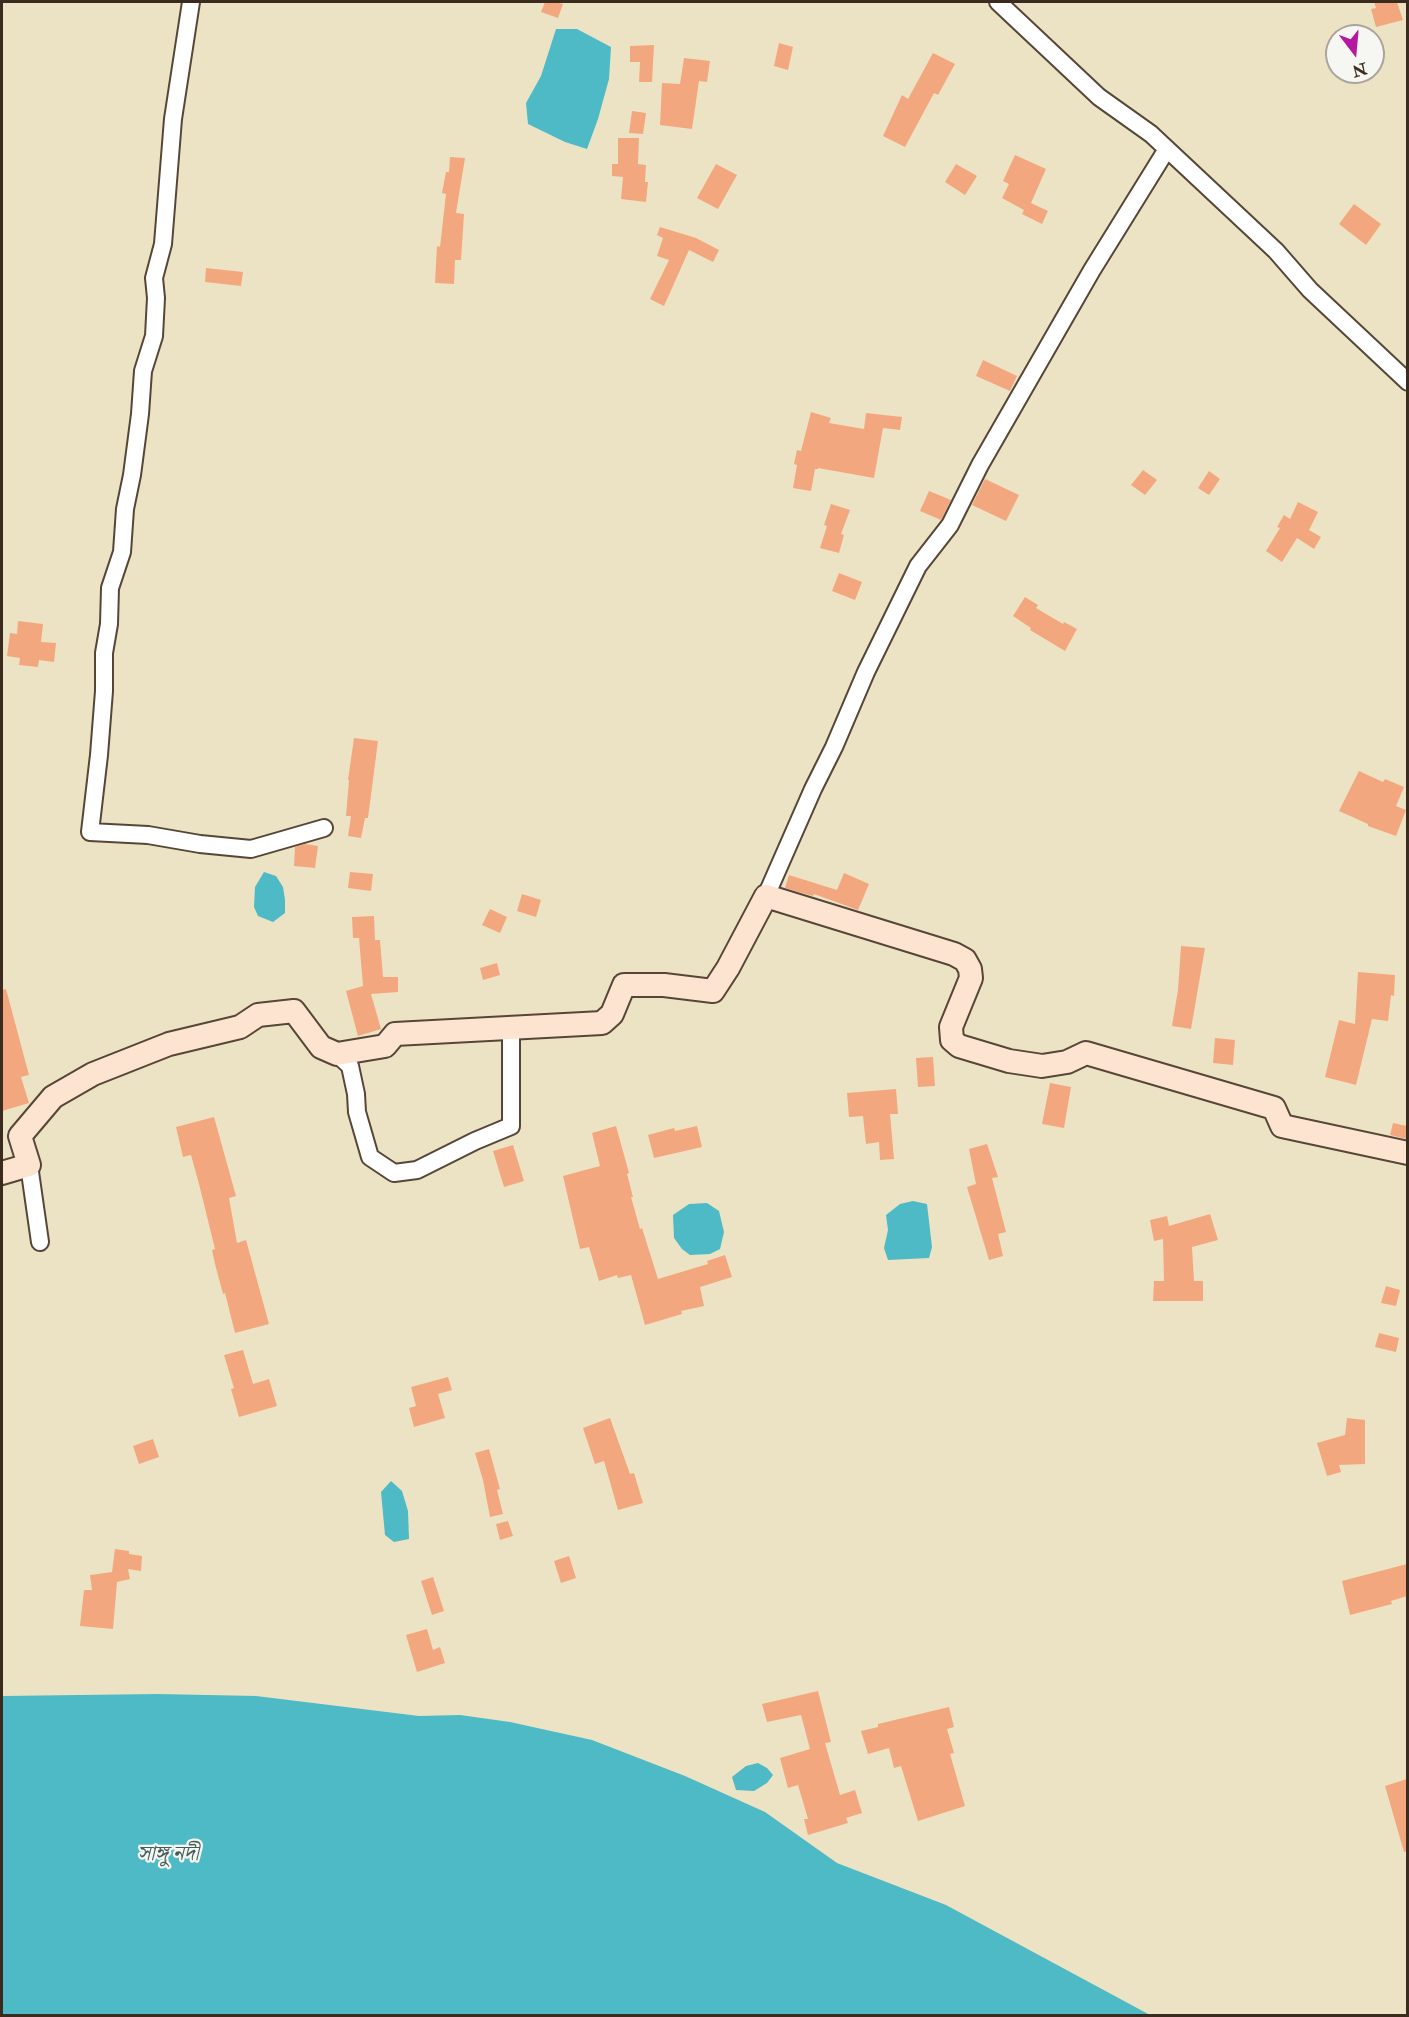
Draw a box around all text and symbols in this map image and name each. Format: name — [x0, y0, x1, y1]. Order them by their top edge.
north arrow — [1325, 24, 1385, 84]
text: N — [1350, 58, 1369, 81]
water label: সাঙ্গু নদী — [138, 1842, 198, 1868]

